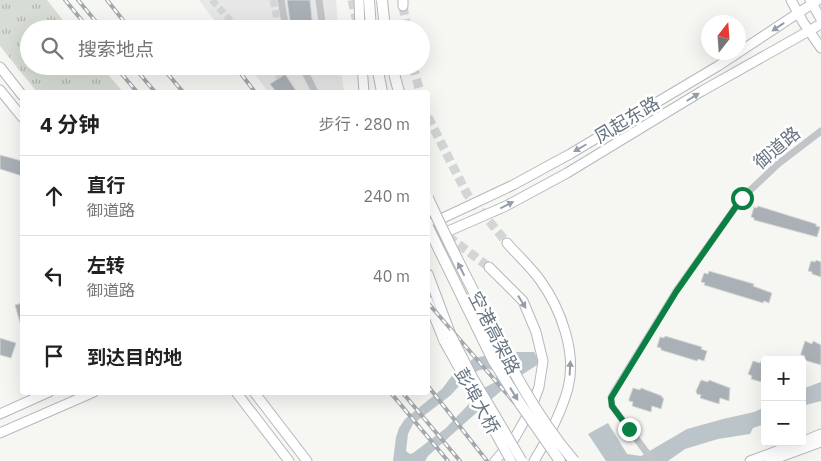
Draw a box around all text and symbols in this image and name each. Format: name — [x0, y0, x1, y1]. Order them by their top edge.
north arrow — [701, 15, 746, 60]
search box — [20, 20, 430, 75]
one-way arrow — [771, 22, 784, 31]
icon: search — [38, 34, 66, 62]
text: 搜索地点 — [78, 37, 154, 61]
street label: 凤起东路 — [590, 91, 664, 148]
one-way arrow — [686, 92, 699, 101]
text: 4 分钟 — [40, 110, 100, 138]
text: 步行 · 280 m — [319, 114, 410, 134]
street label: 御道路 — [749, 121, 805, 174]
one-way arrow — [573, 144, 586, 153]
text: 直行 — [87, 173, 125, 197]
icon: ahead — [40, 182, 68, 210]
text: 240 m — [363, 186, 410, 206]
route start — [731, 187, 754, 210]
text: 御道路 — [87, 200, 135, 220]
one-way arrow — [500, 201, 514, 209]
text: 左转 — [87, 253, 125, 277]
one-way arrow — [457, 261, 465, 276]
icon: left — [40, 262, 68, 290]
text: 40 m — [373, 266, 410, 286]
text: 御道路 — [87, 280, 135, 300]
street label: 空港高架路 — [464, 287, 525, 378]
one-way arrow — [517, 296, 527, 309]
icon: arrive — [40, 342, 68, 370]
text: 到达目的地 — [87, 345, 182, 369]
map controls — [761, 356, 806, 446]
button: + — [761, 356, 806, 401]
one-way arrow — [566, 359, 574, 375]
street label: 彭埠大桥 — [450, 364, 505, 438]
one-way arrow — [510, 388, 519, 401]
button: − — [761, 401, 806, 446]
route end — [618, 418, 641, 441]

